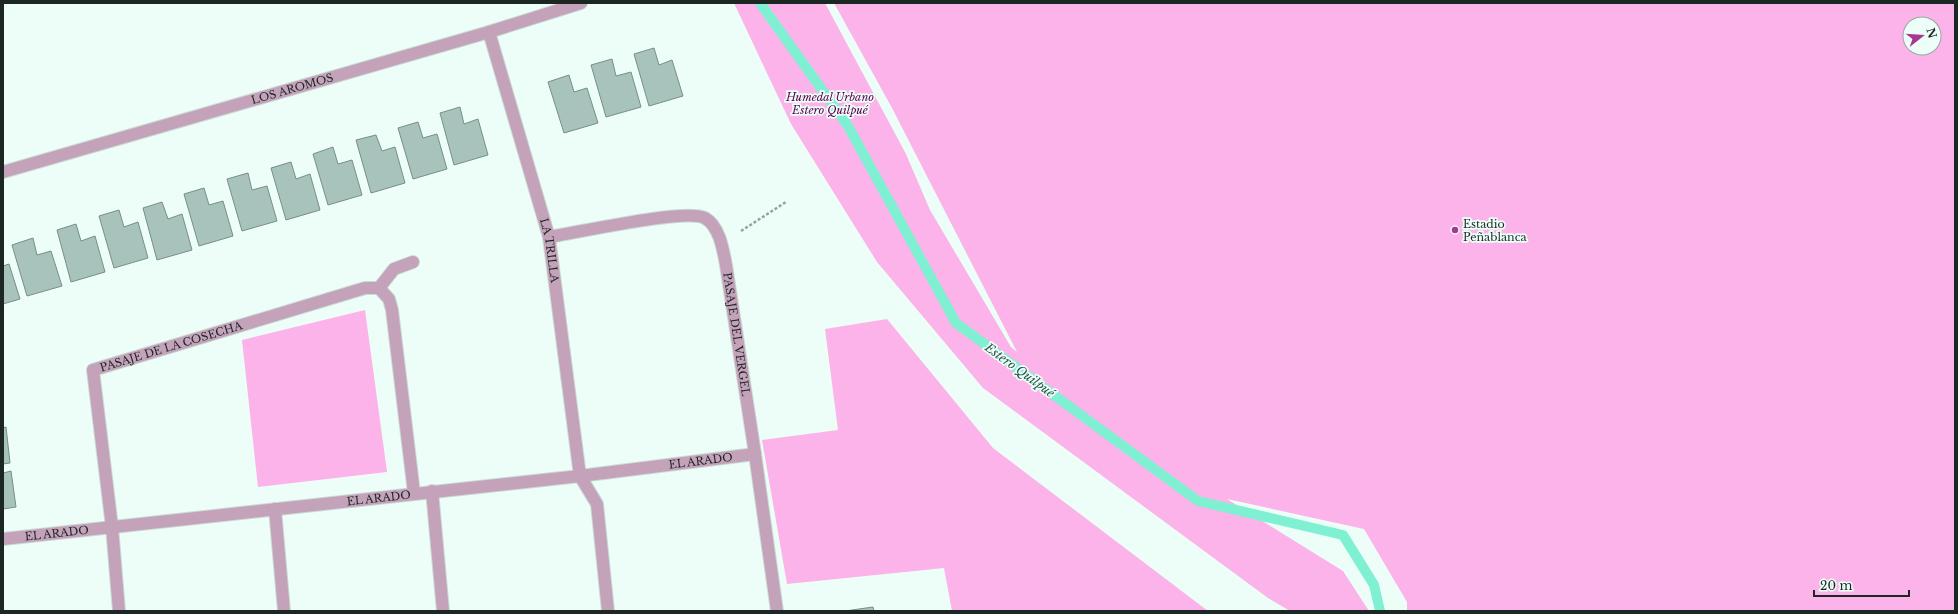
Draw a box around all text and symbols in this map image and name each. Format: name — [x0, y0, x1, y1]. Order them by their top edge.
north arrow — [1902, 16, 1942, 56]
text: N — [1923, 26, 1940, 41]
street label: LOS AROMOS — [250, 70, 335, 107]
park label: Humedal Urbano Estero Quilpué — [785, 90, 874, 117]
street label: LA TRILLA — [537, 216, 562, 284]
place label: Estadio Peñablanca — [1463, 217, 1528, 244]
marker: Estadio Peñablanca — [1450, 225, 1460, 235]
street label: PASAJE DEL VERGEL — [720, 271, 753, 397]
street label: PASAJE DE LA COSECHA — [98, 318, 245, 375]
water label: Estero Quilpué — [981, 339, 1059, 401]
street label: EL ARADO — [668, 450, 733, 472]
street label: EL ARADO — [346, 488, 411, 508]
street label: EL ARADO — [24, 523, 89, 544]
scale bar — [1814, 572, 1909, 598]
text: 20 m — [1820, 578, 1852, 593]

